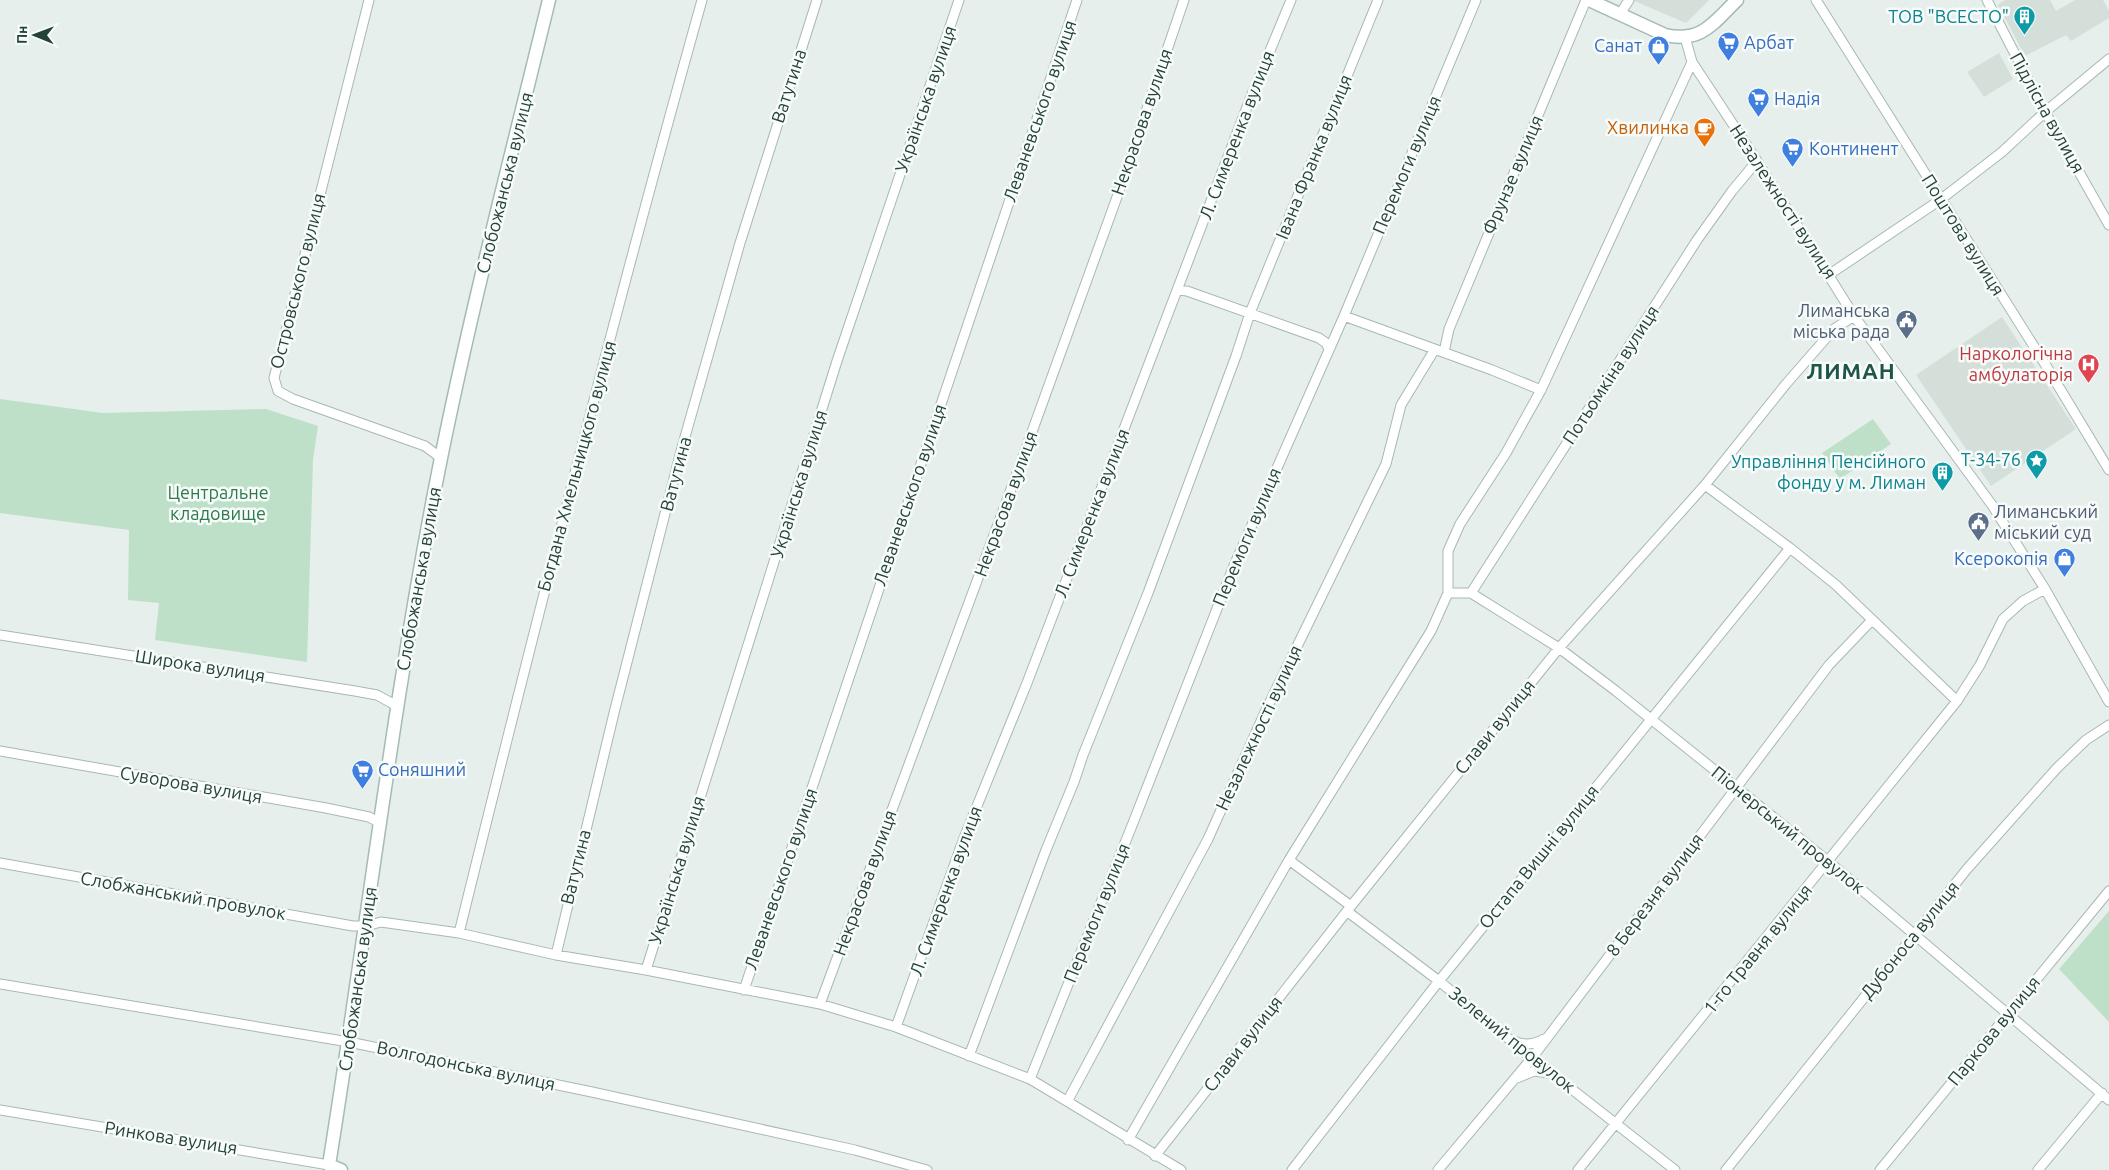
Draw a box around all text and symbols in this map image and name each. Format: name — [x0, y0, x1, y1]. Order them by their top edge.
building icon: ТОВ "ВСЕСТО" — [2013, 5, 2037, 36]
place label: ТОВ "ВСЕСТО" — [1888, 6, 2009, 26]
north arrow — [10, 10, 60, 60]
street label: Леваневського вулиця — [999, 17, 1080, 204]
street label: Українська вулиця — [891, 23, 960, 175]
text: Пн — [14, 25, 30, 44]
supermarket icon: Арбат — [1716, 31, 1740, 62]
place label: Арбат — [1744, 32, 1794, 52]
shop icon: Санат — [1646, 34, 1670, 65]
place label: Санат — [1594, 35, 1642, 55]
street label: Ватутина — [767, 46, 809, 125]
street label: Некрасова вулиця — [1107, 46, 1175, 197]
street label: Л. Симеренка вулиця — [1195, 48, 1277, 222]
street label: Підлісна вулиця — [2007, 49, 2089, 176]
street label: Івана Франка вулиця — [1271, 71, 1355, 242]
supermarket icon: Надiя — [1746, 87, 1770, 118]
place label: Надiя — [1774, 88, 1820, 108]
street label: Слобожанська вулиця — [472, 90, 536, 276]
street label: Перемоги вулиця — [1368, 93, 1444, 237]
street label: Фрунзе вулиця — [1478, 112, 1546, 237]
cafe icon: Хвилинка — [1693, 116, 1717, 147]
place label: Хвилинка — [1607, 117, 1689, 137]
street label: Незалежності вулиця — [1726, 121, 1841, 282]
supermarket icon: Континент — [1781, 137, 1805, 168]
place label: Континент — [1809, 138, 1898, 158]
street label: Поштова вулиця — [1919, 170, 2009, 299]
street label: Островського вулиця — [266, 191, 329, 371]
place label: Лиманська міська рада — [1793, 300, 1890, 341]
street label: Потьомкіна вулиця — [1558, 301, 1662, 447]
public building icon: Лиманська міська рада — [1894, 309, 1918, 340]
street label: Богдана Хмельницкого вулиця — [533, 338, 619, 593]
place label: Наркологічна амбулаторія — [1959, 343, 2073, 384]
hospital icon: Наркологічна амбулаторія — [2077, 352, 2101, 383]
district label: ЛИМАН — [1806, 358, 1896, 383]
street label: Леваневського вулиця — [869, 401, 950, 588]
street label: Українська вулиця — [766, 407, 830, 560]
street label: Л. Симеренка вулиця — [1050, 426, 1132, 600]
street label: Некрасова вулиця — [969, 428, 1041, 579]
street label: Ватутина — [655, 434, 695, 513]
place icon: Т-34-76 — [2025, 448, 2049, 479]
place label: Т-34-76 — [1961, 449, 2021, 469]
place label: Управління Пенсійного фонду у м. Лиман — [1731, 451, 1926, 492]
building icon: Управління Пенсійного фонду у м. Лиман — [1930, 460, 1954, 491]
street label: Перемоги вулиця — [1208, 465, 1284, 609]
park label: Центральне кладовище — [167, 482, 269, 523]
street label: Слобожанська вулиця — [392, 485, 444, 672]
place label: Лиманський міський суд — [1994, 501, 2098, 542]
public building icon: Лиманський міський суд — [1966, 510, 1990, 541]
shop icon: Ксерокопія — [2052, 547, 2076, 578]
place label: Ксерокопія — [1954, 548, 2048, 568]
street label: Незалежності вулиця — [1211, 642, 1305, 813]
street label: Широка вулиця — [134, 645, 267, 685]
street label: Слави вулиця — [1450, 675, 1538, 778]
supermarket icon: Соняшний — [350, 758, 374, 789]
place label: Соняшний — [378, 759, 466, 779]
street label: Піонерський провулок — [1708, 761, 1869, 897]
street label: Суворова вулиця — [118, 762, 264, 806]
street label: Остапа Вишні вулиця — [1474, 781, 1602, 932]
street label: Леваневського вулиця — [740, 785, 821, 972]
street label: Українська вулиця — [644, 793, 708, 946]
street label: Л. Симеренка вулиця — [905, 803, 985, 978]
street label: Некрасова вулиця — [828, 807, 900, 958]
street label: Ватутина — [556, 827, 594, 906]
street label: 8 Березня вулиця — [1602, 829, 1707, 960]
street label: Перемоги вулиця — [1059, 840, 1133, 985]
street label: Слобжанський провулок — [79, 867, 287, 923]
street label: Дубоноса вулиця — [1856, 877, 1963, 1002]
street label: 1-го Травня вулиця — [1699, 880, 1815, 1017]
street label: Слобожанська вулиця — [334, 885, 380, 1073]
street label: Паркова вулиця — [1943, 972, 2043, 1089]
street label: Зелений провулок — [1446, 982, 1580, 1096]
street label: Слави вулиця — [1199, 992, 1286, 1095]
street label: Волгодонська вулиця — [375, 1036, 557, 1094]
street label: Ринкова вулиця — [103, 1117, 239, 1157]

